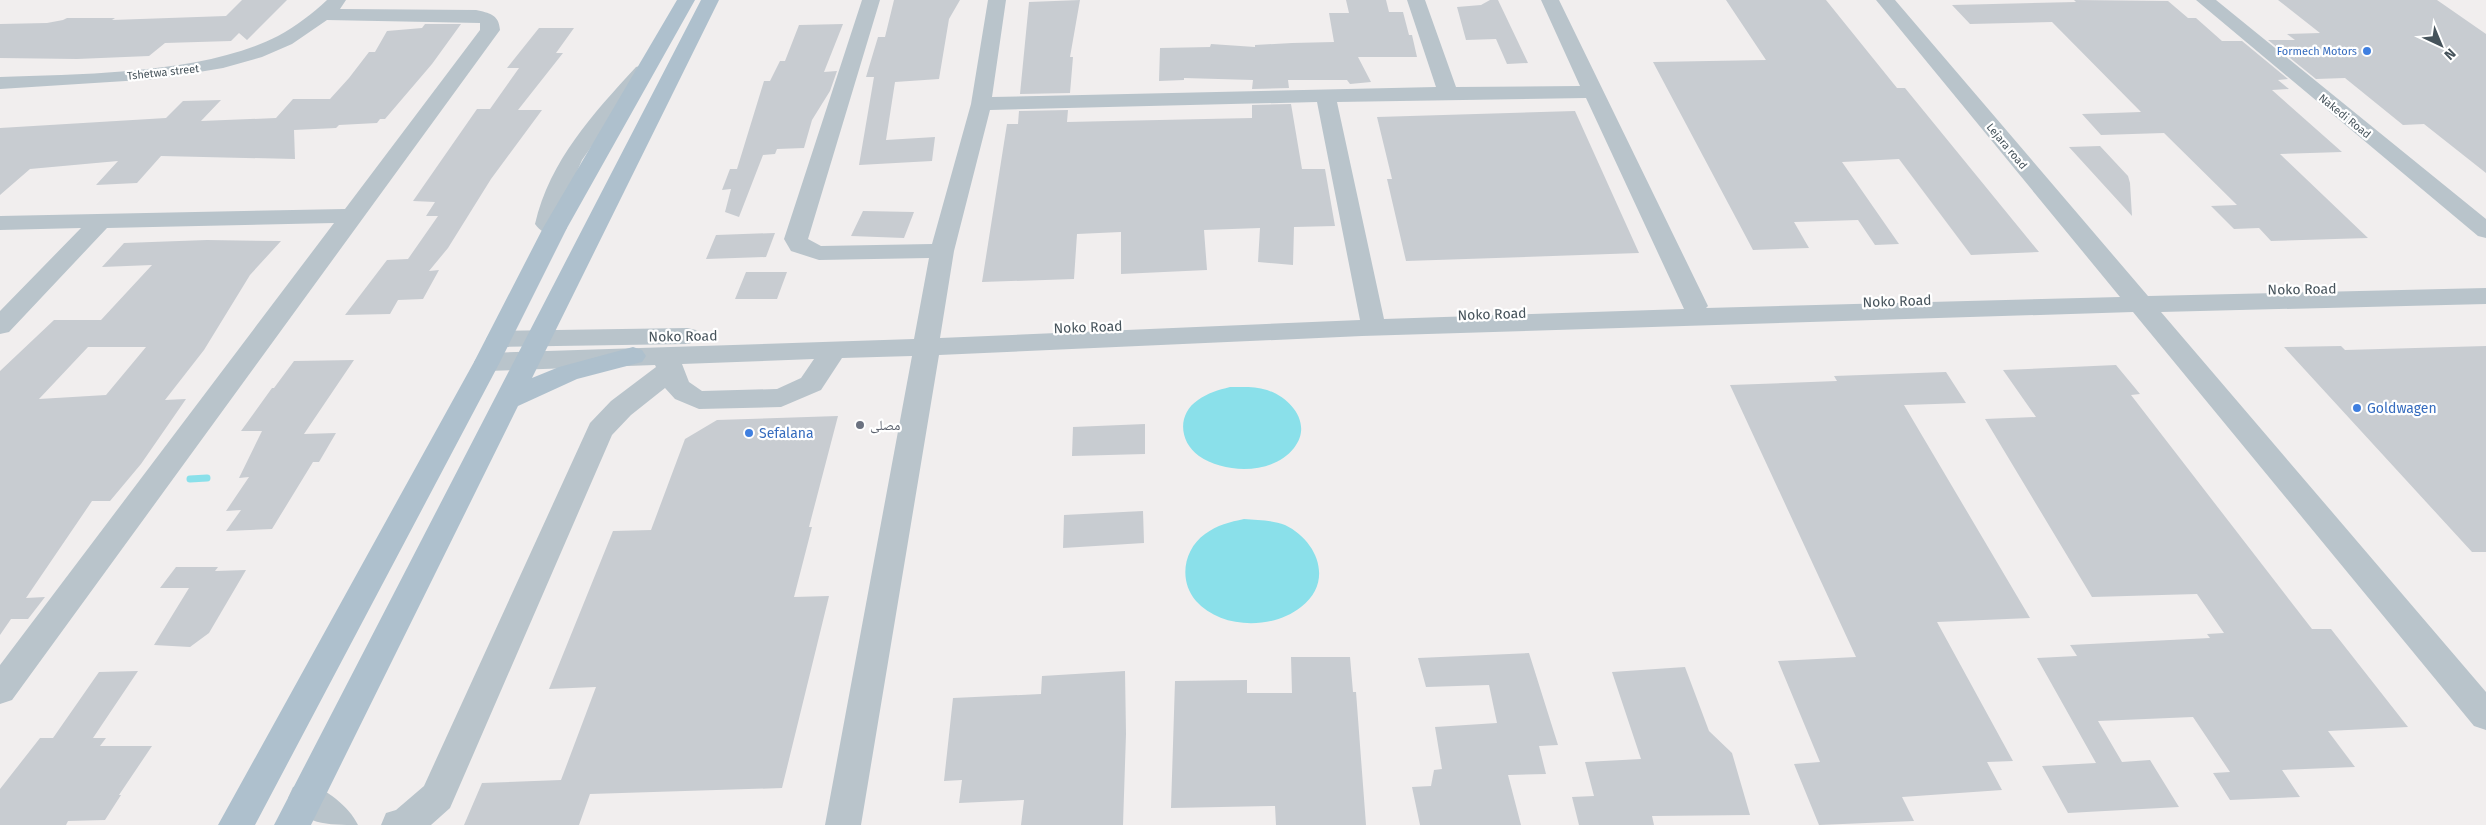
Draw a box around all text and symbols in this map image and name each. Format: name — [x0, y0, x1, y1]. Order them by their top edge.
north arrow — [2416, 20, 2466, 70]
place label: Formech Motors — [2277, 45, 2357, 58]
marker: Formech Motors — [2361, 45, 2373, 57]
text: N — [2440, 45, 2459, 63]
street label: Tshetwa street — [126, 62, 200, 83]
street label: Nakedi Road — [2316, 92, 2373, 141]
street label: Lejara road — [1984, 121, 2030, 172]
street label: Noko Road — [2267, 280, 2337, 299]
street label: Noko Road — [1862, 292, 1932, 311]
street label: Noko Road — [1457, 305, 1527, 324]
street label: Noko Road — [1053, 318, 1123, 337]
street label: Noko Road — [648, 327, 718, 346]
place label: Goldwagen — [2367, 400, 2437, 417]
marker: Goldwagen — [2351, 402, 2363, 414]
place label: مصلى — [870, 417, 900, 434]
marker: مصلى — [854, 419, 866, 431]
place label: Sefalana — [759, 425, 814, 442]
marker: Sefalana — [743, 427, 755, 439]

